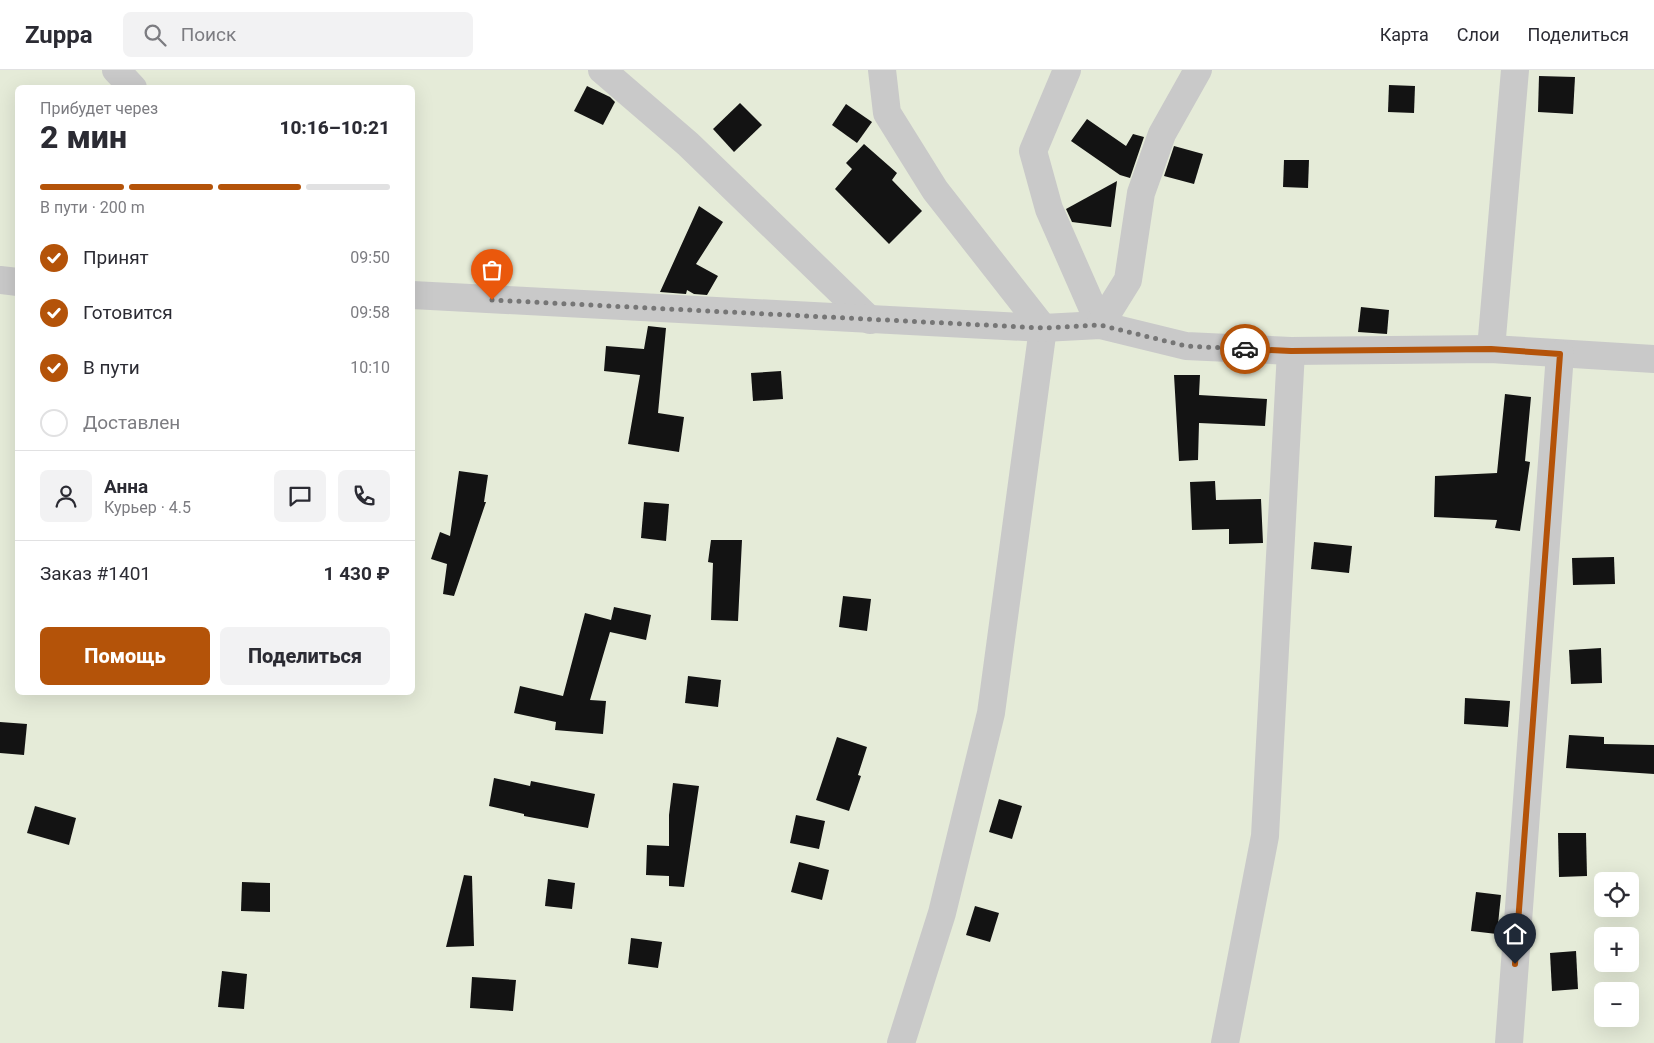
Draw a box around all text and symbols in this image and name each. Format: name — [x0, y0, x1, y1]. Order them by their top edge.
search box — [123, 12, 473, 57]
text: Zuppa — [25, 21, 93, 49]
icon: search — [141, 21, 169, 49]
text: Поиск — [181, 23, 236, 46]
text: Карта — [1380, 24, 1429, 45]
text: Слои — [1457, 24, 1500, 45]
text: Поделиться — [1528, 24, 1629, 45]
text: Прибудет через — [40, 99, 158, 118]
text: 10:16–10:21 — [279, 116, 390, 139]
text: 2 мин — [40, 118, 127, 156]
text: В пути · 200 m — [40, 198, 145, 217]
icon: check — [40, 244, 68, 272]
text: Принят — [83, 246, 149, 269]
text: 09:50 — [350, 248, 390, 267]
pin — [471, 249, 513, 300]
icon: bag — [478, 256, 506, 284]
icon: check — [40, 299, 68, 327]
text: Готовится — [83, 301, 173, 324]
text: 09:58 — [350, 303, 390, 322]
courier — [1220, 324, 1270, 374]
icon: car — [1231, 335, 1259, 363]
icon: check — [40, 354, 68, 382]
text: В пути — [83, 356, 140, 379]
text: 10:10 — [350, 358, 390, 377]
text: Доставлен — [83, 411, 180, 434]
button: person — [40, 470, 92, 522]
button: chat — [274, 470, 326, 522]
button: phone — [338, 470, 390, 522]
text: Анна — [104, 475, 148, 498]
text: Курьер · 4.5 — [104, 498, 191, 517]
text: Заказ #1401 — [40, 562, 151, 585]
text: 1 430 ₽ — [324, 562, 390, 585]
button: Помощь — [40, 627, 210, 685]
button: Поделиться — [220, 627, 390, 685]
map controls — [1594, 872, 1639, 1027]
button: locate — [1594, 872, 1639, 917]
pin — [1494, 913, 1536, 964]
icon: home — [1501, 920, 1529, 948]
button: + — [1594, 927, 1639, 972]
button: − — [1594, 982, 1639, 1027]

